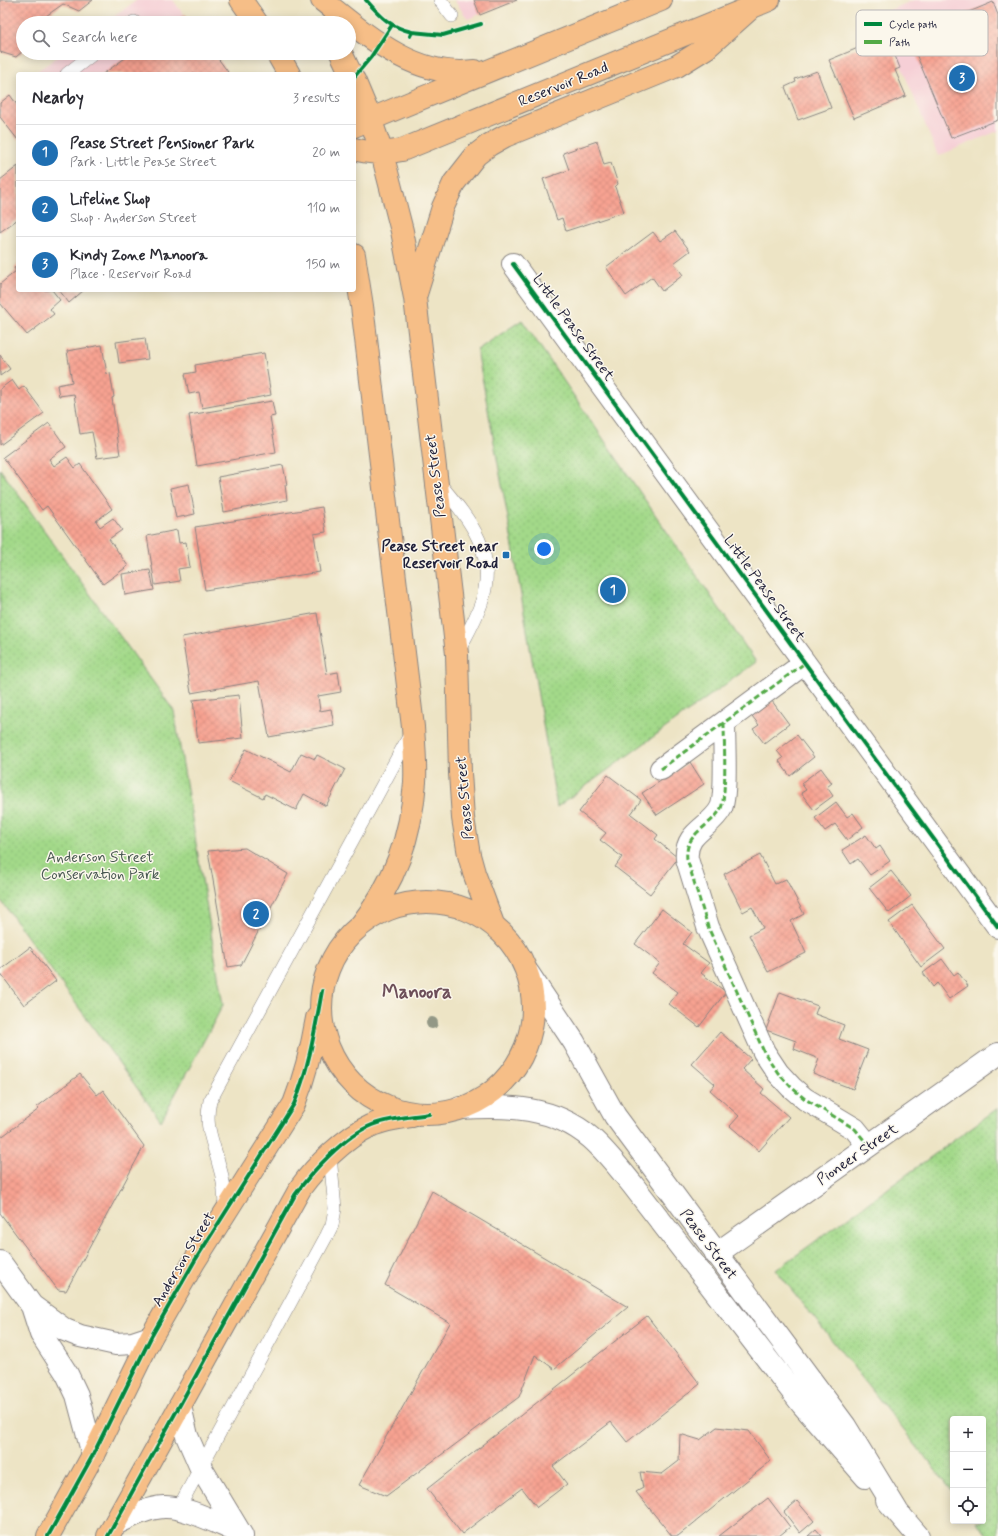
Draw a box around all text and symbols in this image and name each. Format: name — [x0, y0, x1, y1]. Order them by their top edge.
legend — [856, 10, 988, 56]
search box — [16, 16, 356, 60]
text: Cycle path — [889, 18, 937, 32]
icon: search — [30, 27, 52, 49]
text: Search here — [62, 28, 138, 48]
text: Path — [889, 36, 910, 50]
street label: Reservoir Road — [515, 58, 611, 112]
pin: 3 — [949, 63, 975, 93]
text: Nearby — [32, 87, 84, 109]
text: 3 results — [293, 90, 340, 107]
text: Pease Street Pensioner Park — [70, 134, 255, 154]
text: 1 — [42, 144, 48, 161]
text: 20 m — [312, 144, 340, 161]
text: Park · Little Pease Street — [70, 154, 217, 171]
text: Lifeline Shop — [70, 190, 151, 210]
text: 2 — [42, 200, 48, 217]
text: 110 m — [307, 200, 340, 217]
text: Shop · Anderson Street — [70, 210, 197, 227]
text: Kindy Zone Manoora — [70, 246, 207, 266]
text: 3 — [42, 256, 48, 273]
text: 150 m — [306, 256, 340, 273]
text: Place · Reservoir Road — [70, 266, 191, 283]
street label: Little Pease Street — [528, 270, 619, 385]
street label: Pease Street — [421, 433, 451, 519]
street label: Little Pease Street — [719, 531, 810, 646]
place label: Pease Street near Reservoir Road — [382, 537, 499, 574]
your location — [534, 539, 554, 559]
marker: Pease Street near Reservoir Road — [501, 550, 511, 560]
pin: 1 — [600, 575, 626, 605]
street label: Pease Street — [451, 755, 479, 841]
park label: Anderson Street Conservation Park — [41, 848, 160, 885]
pin: 2 — [243, 899, 269, 929]
district label: Manoora — [382, 980, 452, 1005]
street label: Pioneer Street — [813, 1119, 902, 1190]
street label: Pease Street — [675, 1205, 741, 1284]
street label: Anderson Street — [148, 1208, 220, 1311]
map controls — [950, 1416, 986, 1524]
button: + — [950, 1416, 986, 1452]
button: − — [950, 1452, 986, 1488]
button: locate — [950, 1488, 986, 1524]

